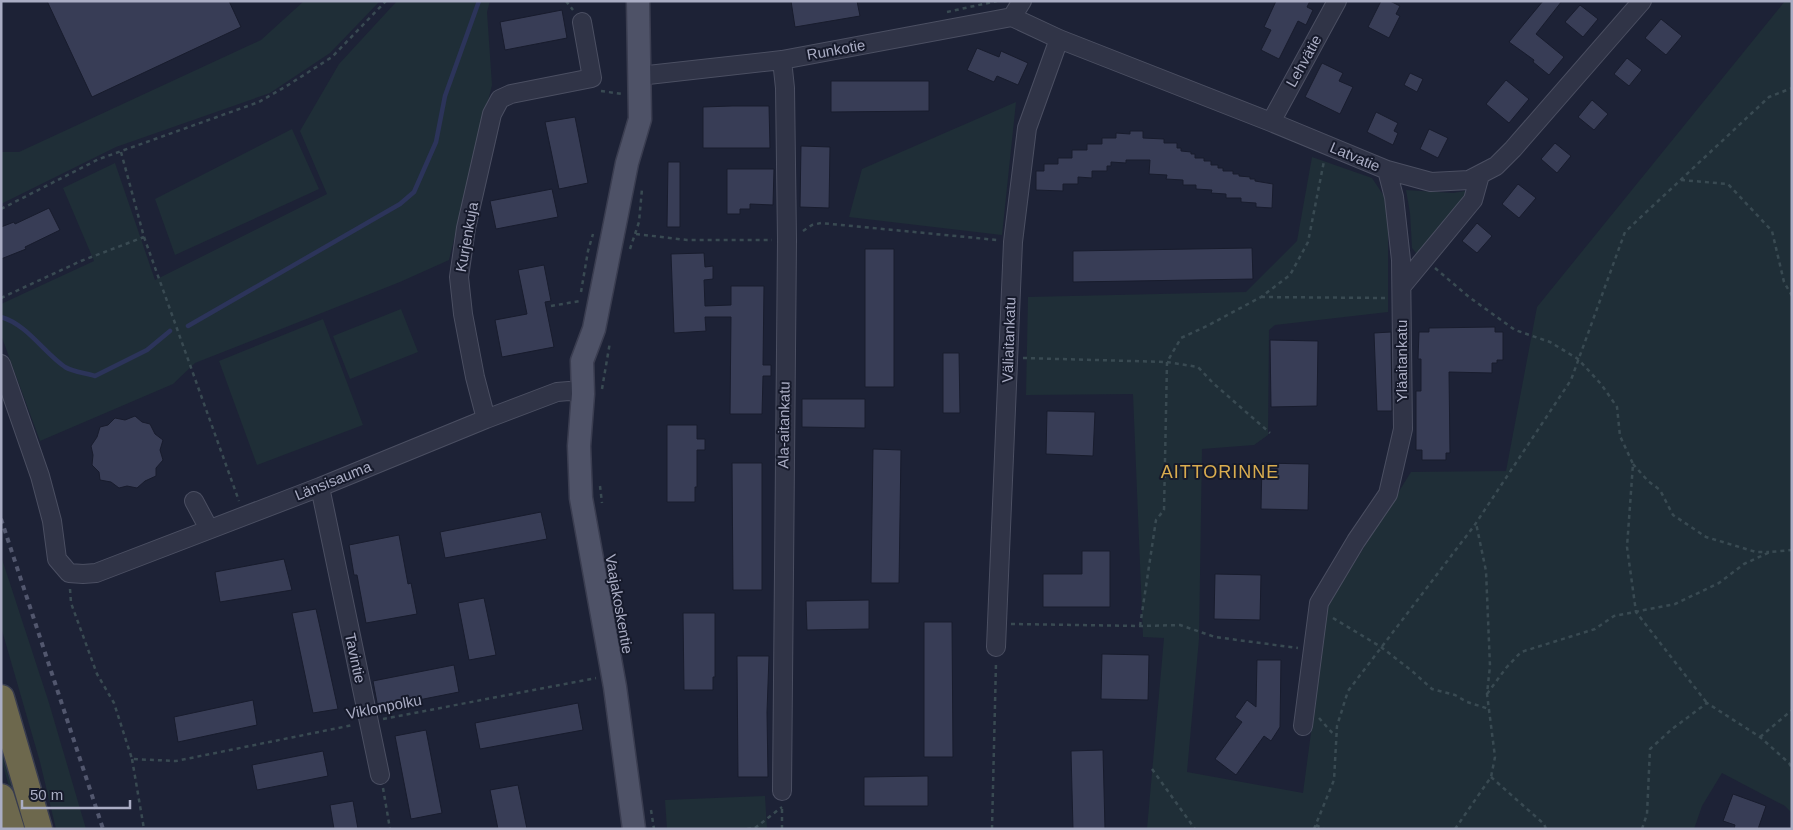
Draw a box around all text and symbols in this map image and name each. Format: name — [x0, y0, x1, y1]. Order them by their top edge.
street label: Lehvätie — [1282, 32, 1325, 90]
street label: Runkotie — [805, 36, 867, 63]
street label: Latvatie — [1328, 138, 1383, 175]
street label: Kurjenkuja — [452, 200, 481, 273]
street label: Väliaitankatu — [999, 297, 1018, 383]
street label: Yläaitankatu — [1393, 320, 1410, 402]
street label: Ala-aitankatu — [774, 381, 793, 469]
street label: Länsisauma — [292, 457, 374, 504]
district label: AITTORINNE — [1161, 462, 1279, 482]
street label: Vaajakoskentie — [602, 553, 637, 655]
street label: Tavintie — [342, 631, 369, 685]
street label: Viklonpolku — [345, 691, 423, 722]
scale bar — [22, 778, 130, 810]
text: 50 m — [30, 786, 63, 803]

